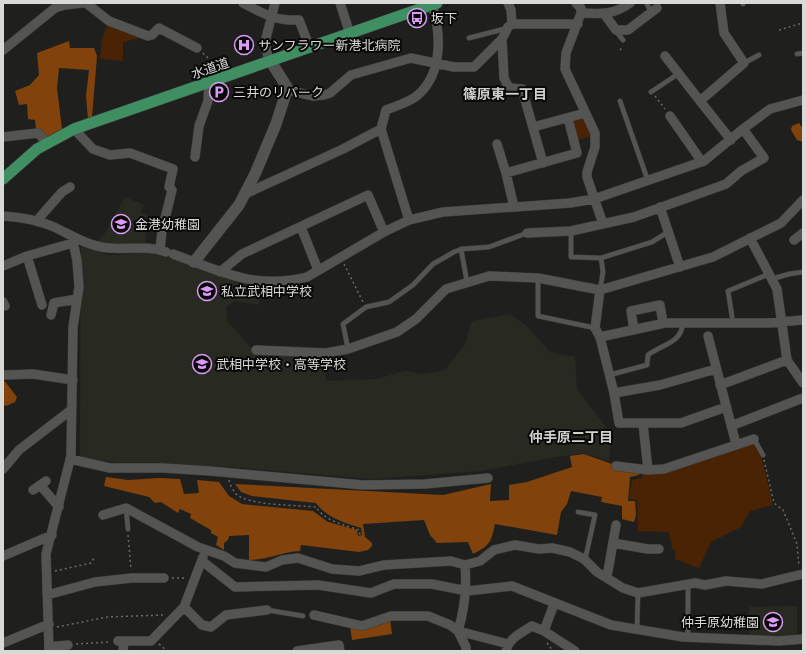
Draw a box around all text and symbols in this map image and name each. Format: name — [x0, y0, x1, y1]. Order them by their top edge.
bus stop icon: 坂下 — [406, 7, 428, 29]
place label: 坂下 — [431, 10, 457, 26]
hospital icon: サンフラワー新港北病院 — [233, 34, 255, 56]
place label: サンフラワー新港北病院 — [258, 37, 401, 53]
street label: 水道道 — [189, 54, 231, 82]
parking icon: 三井のリパーク — [208, 81, 230, 103]
place label: 三井のリパーク — [233, 84, 324, 100]
district label: 篠原東一丁目 — [463, 85, 547, 103]
school or university icon: 金港幼稚園 — [110, 213, 132, 235]
place label: 金港幼稚園 — [135, 216, 200, 232]
school or university icon: 私立武相中学校 — [196, 280, 218, 302]
place label: 私立武相中学校 — [221, 283, 312, 299]
school or university icon: 武相中学校・高等学校 — [191, 353, 213, 375]
place label: 武相中学校・高等学校 — [216, 356, 346, 372]
district label: 仲手原二丁目 — [529, 428, 613, 446]
school or university icon: 仲手原幼稚園 — [762, 611, 784, 633]
place label: 仲手原幼稚園 — [681, 614, 759, 630]

